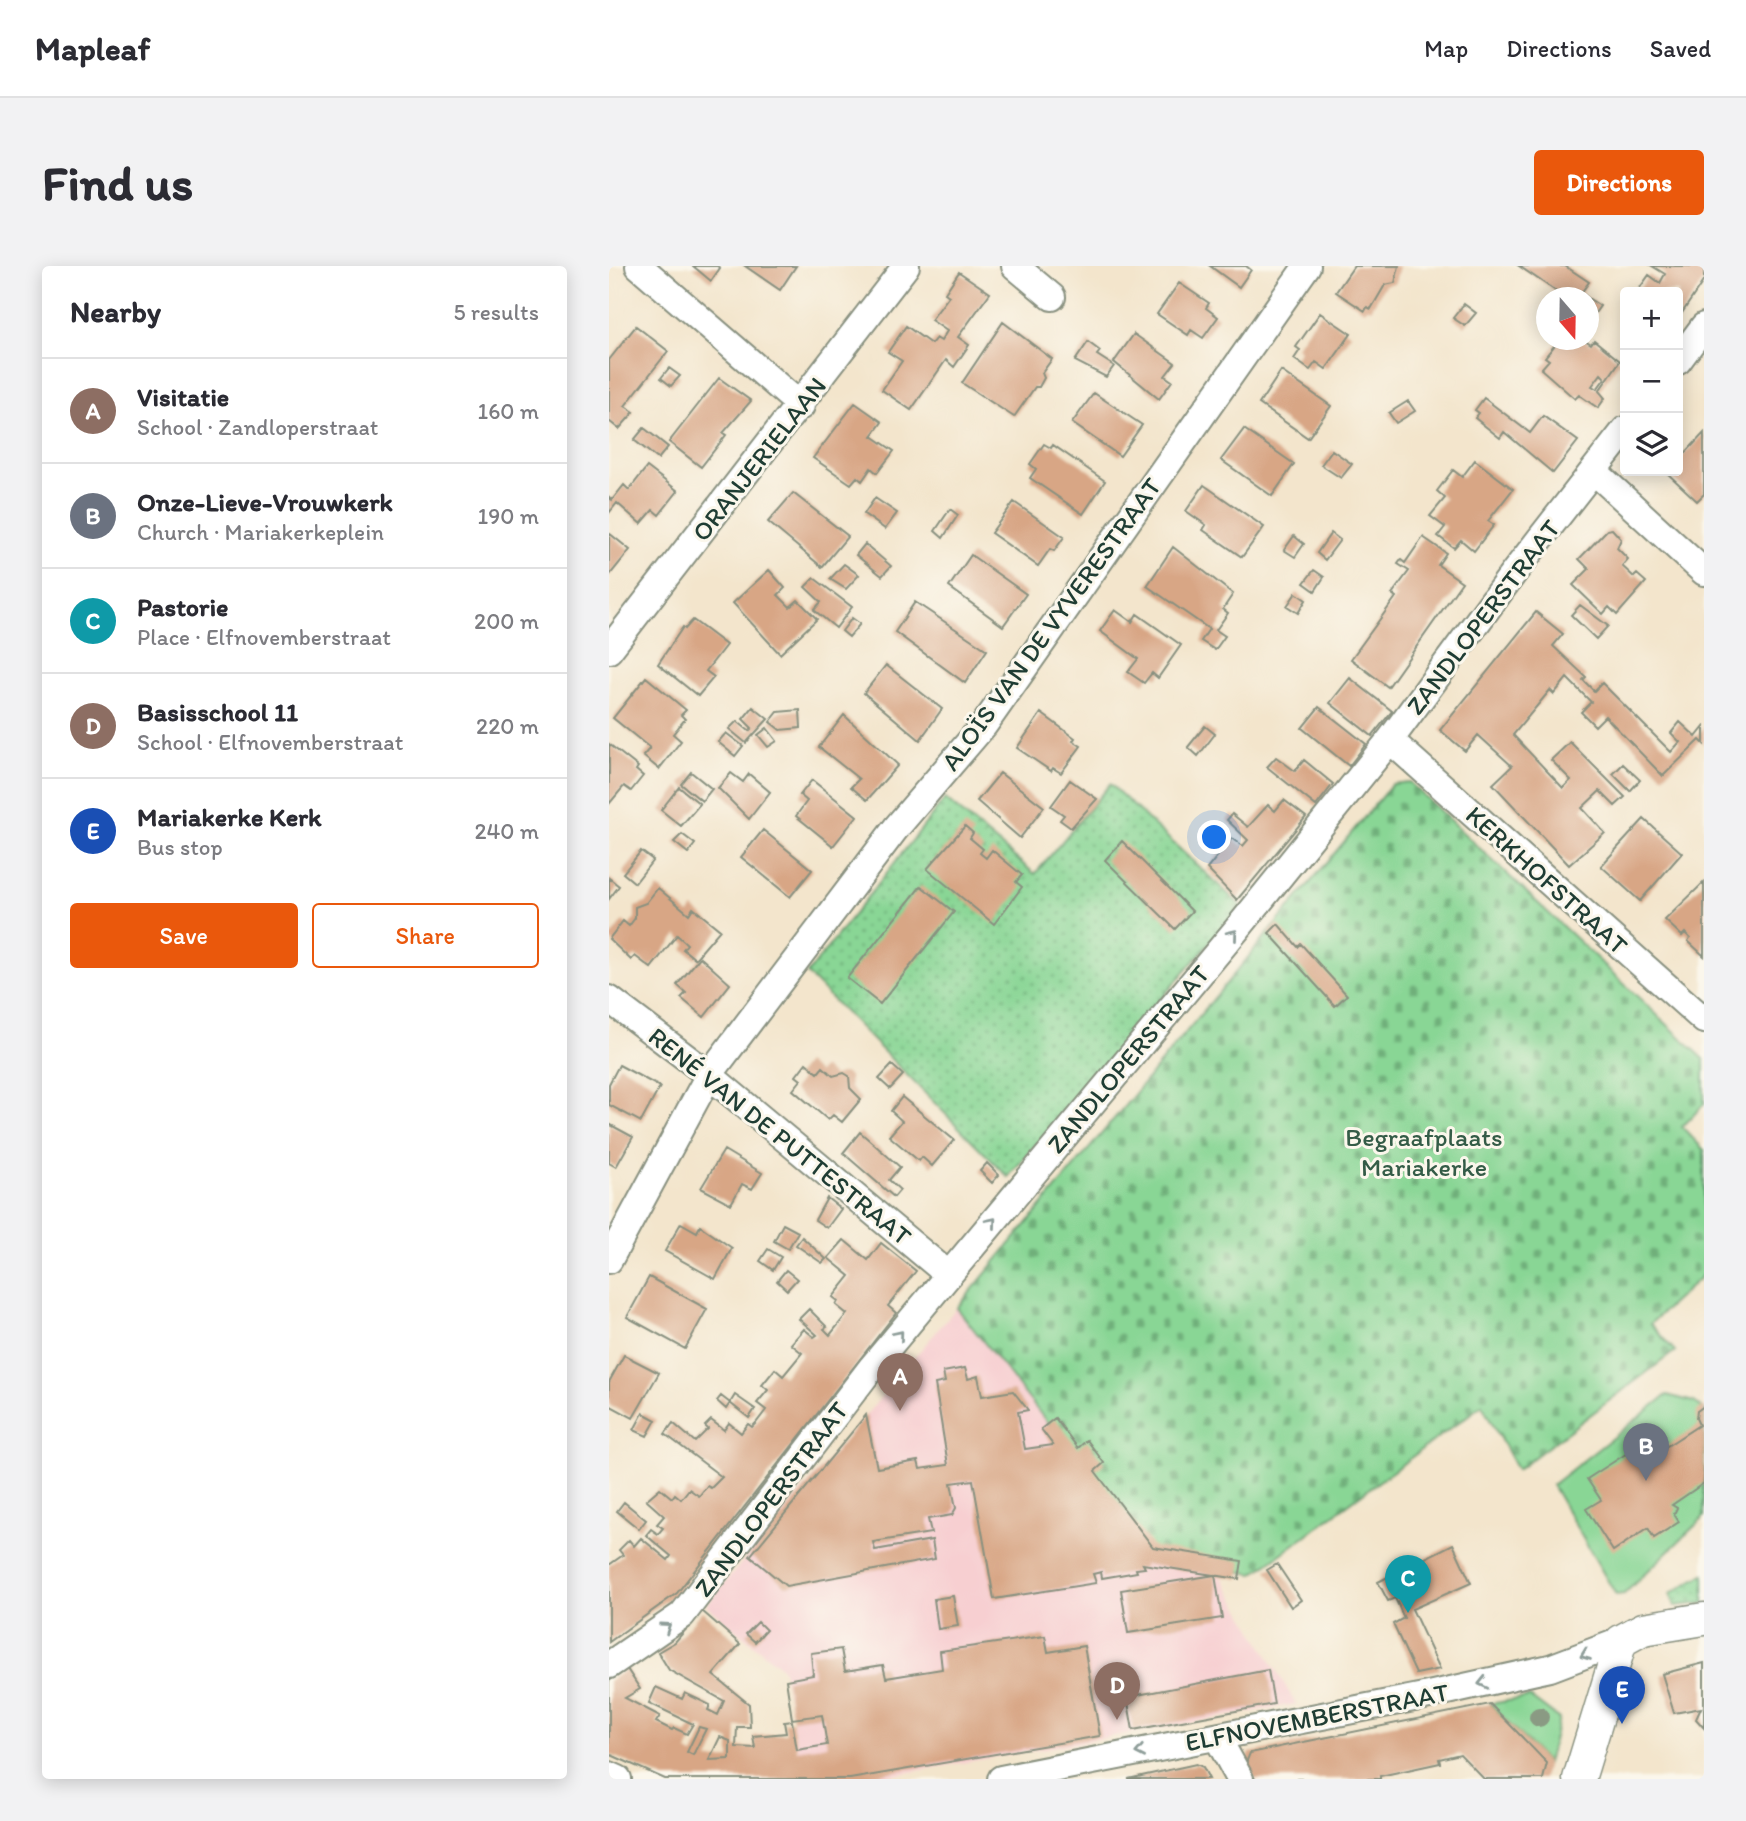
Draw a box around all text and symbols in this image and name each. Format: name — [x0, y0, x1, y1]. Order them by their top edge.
text: Mapleaf — [35, 29, 150, 68]
text: Map — [1424, 34, 1468, 63]
text: Directions — [1506, 34, 1612, 63]
text: Saved — [1650, 34, 1711, 63]
button: Directions — [1534, 150, 1704, 215]
text: Find us — [42, 153, 193, 212]
north arrow — [1536, 287, 1599, 350]
map controls — [1620, 287, 1683, 476]
button: + — [1620, 287, 1683, 350]
text: Nearby — [70, 293, 161, 330]
text: 5 results — [453, 298, 539, 326]
button: − — [1620, 350, 1683, 413]
street label: ORANJERIELAAN — [685, 370, 833, 548]
text: Visitatie — [137, 381, 229, 413]
text: A — [86, 397, 100, 425]
text: 160 m — [477, 397, 539, 425]
text: School · Zandloperstraat — [137, 413, 378, 441]
button: layers — [1620, 413, 1683, 476]
street label: ALOÏS VAN DE VYVERESTRAAT — [934, 471, 1168, 777]
text: Onze-Lieve-Vrouwkerk — [137, 486, 393, 518]
text: B — [86, 502, 100, 530]
text: 190 m — [478, 502, 539, 530]
street label: ZANDLOPERSTRAAT — [1399, 513, 1567, 721]
text: Church · Mariakerkeplein — [137, 518, 384, 546]
text: Pastorie — [137, 591, 228, 623]
text: C — [86, 607, 100, 635]
text: 200 m — [474, 607, 539, 635]
text: Place · Elfnovemberstraat — [137, 623, 391, 651]
text: Basisschool 11 — [137, 696, 298, 728]
text: D — [85, 712, 101, 740]
text: 220 m — [476, 712, 539, 740]
text: School · Elfnovemberstraat — [137, 728, 403, 756]
street label: KERKHOFSTRAAT — [1459, 799, 1635, 961]
text: Mariakerke Kerk — [137, 801, 321, 833]
text: E — [87, 817, 99, 845]
text: 240 m — [474, 817, 539, 845]
your location — [1197, 820, 1231, 854]
text: Bus stop — [137, 833, 223, 861]
button: Save — [70, 903, 298, 968]
button: Share — [312, 903, 539, 968]
one-way arrow — [1224, 930, 1237, 942]
street label: ZANDLOPERSTRAAT — [1040, 958, 1217, 1160]
street label: RENÉ VAN DE PUTTESTRAAT — [642, 1020, 918, 1252]
park label: Begraafplaats Mariakerke — [1345, 1121, 1503, 1183]
one-way arrow — [984, 1217, 997, 1229]
one-way arrow — [891, 1330, 903, 1343]
pin: A — [877, 1353, 923, 1411]
street label: ZANDLOPERSTRAAT — [687, 1395, 855, 1603]
pin: B — [1623, 1423, 1669, 1481]
pin: C — [1385, 1555, 1431, 1613]
one-way arrow — [658, 1623, 671, 1635]
one-way arrow — [1580, 1646, 1592, 1660]
pin: D — [1094, 1662, 1140, 1720]
pin: E — [1599, 1666, 1645, 1724]
one-way arrow — [1477, 1675, 1489, 1689]
street label: ELFNOVEMBERSTRAAT — [1182, 1676, 1452, 1758]
one-way arrow — [1134, 1743, 1146, 1758]

